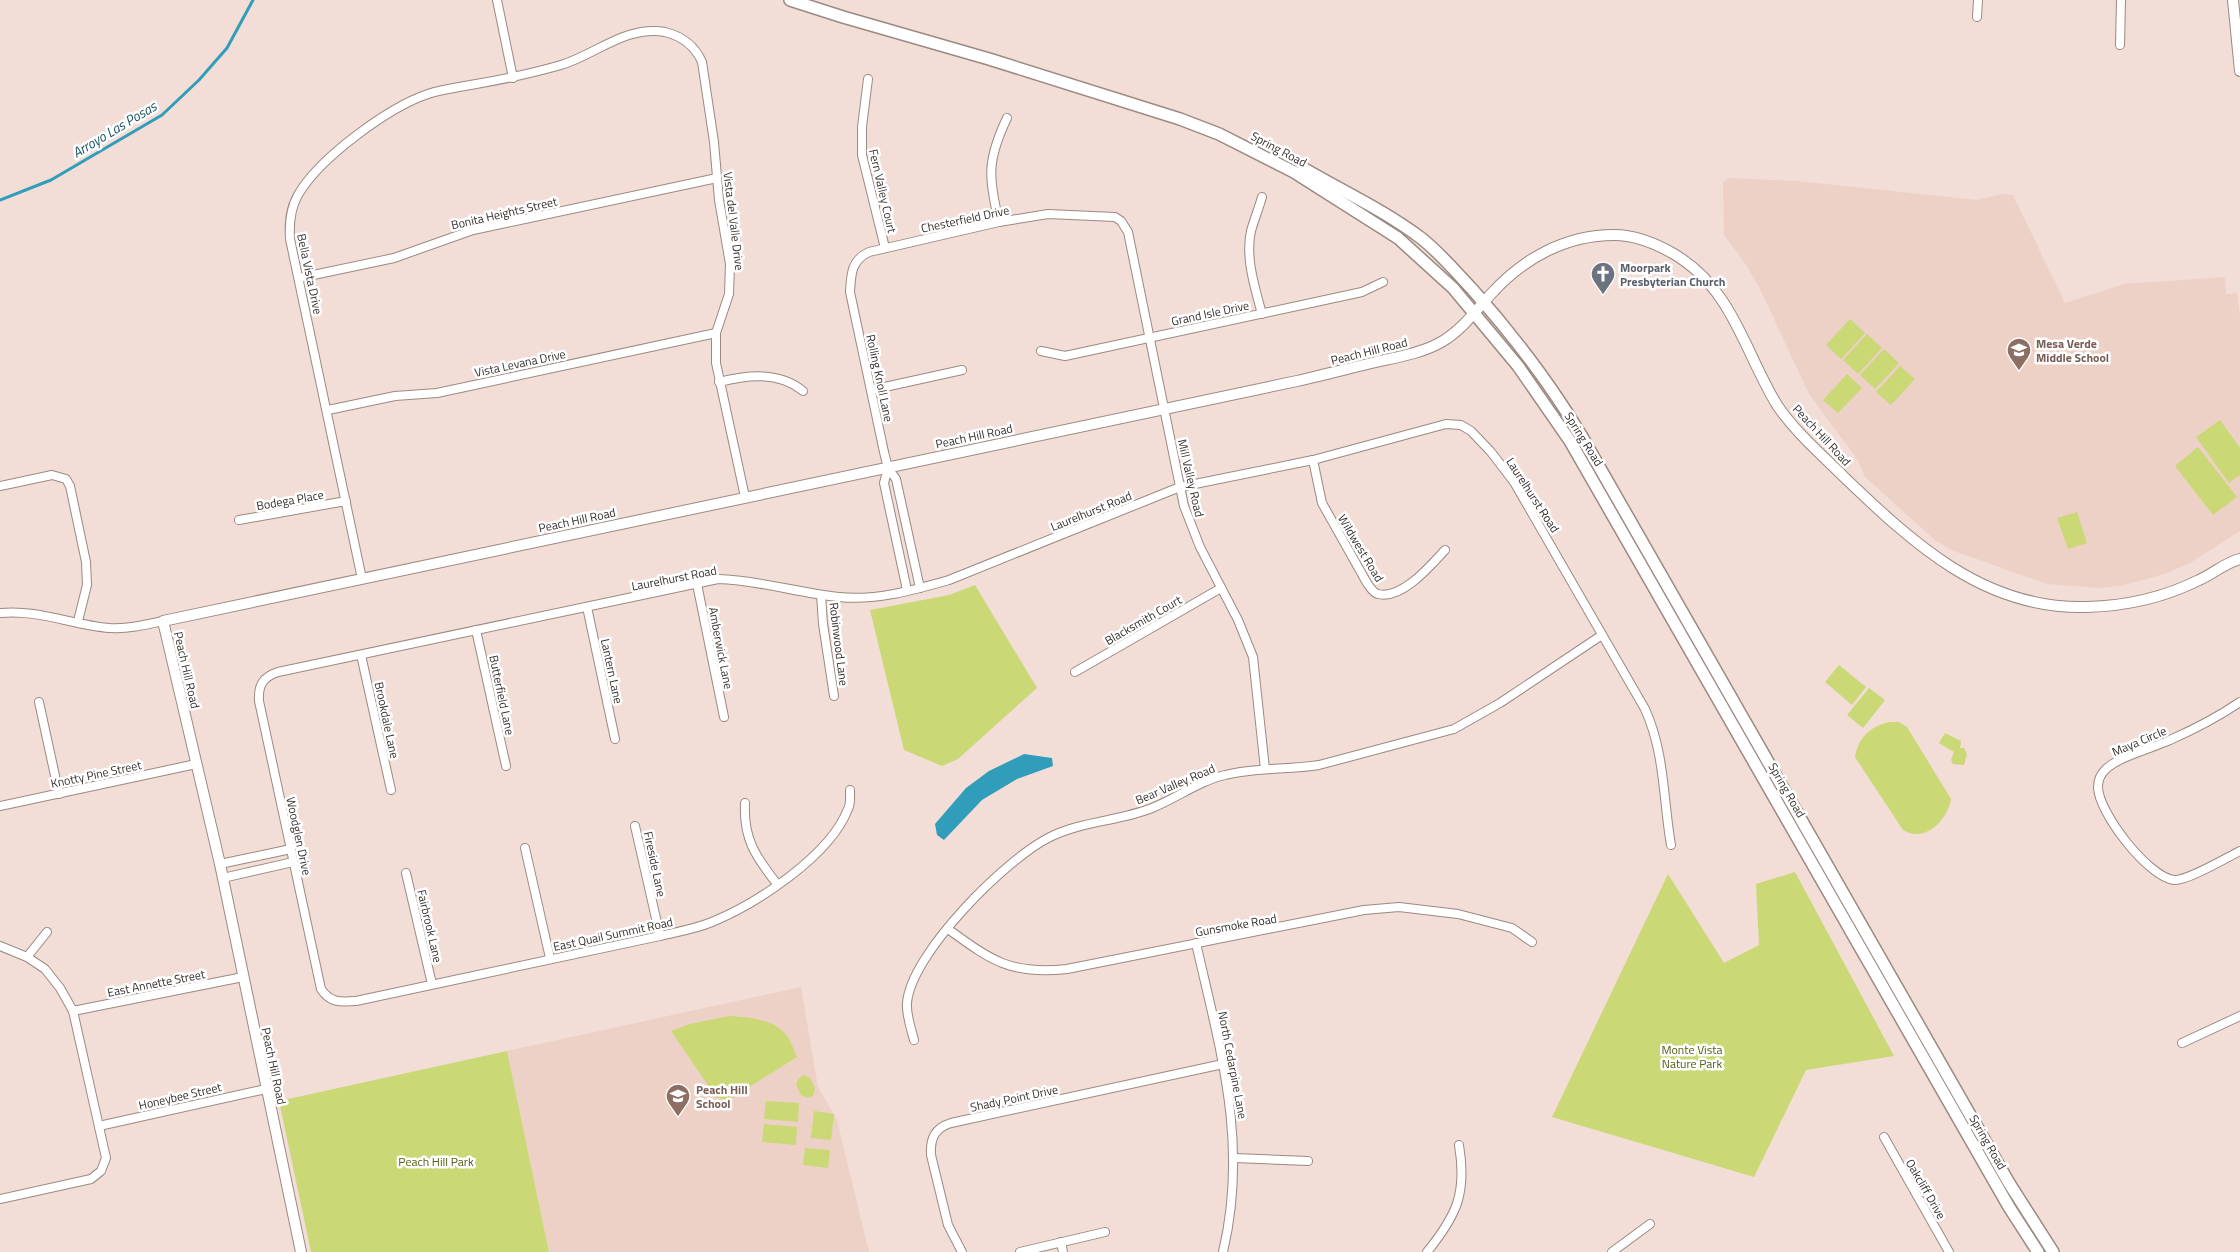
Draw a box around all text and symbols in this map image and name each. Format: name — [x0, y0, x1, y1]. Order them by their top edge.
water label: Arroyo Las Posas — [68, 95, 161, 162]
street label: Spring Road — [1248, 126, 1310, 172]
street label: Fern Valley Court — [864, 147, 902, 236]
street label: Vista del Valle Drive — [719, 171, 749, 271]
street label: Bonita Heights Street — [449, 191, 560, 234]
street label: Chesterfield Drive — [919, 200, 1011, 238]
street label: Bella Vista Drive — [292, 232, 328, 316]
place label: Moorpark Presbyterian Church — [1620, 258, 1725, 291]
church icon: Moorpark Presbyterian Church — [1590, 261, 1616, 295]
street label: Grand Isle Drive — [1169, 295, 1251, 331]
street label: Rolling Knoll Lane — [861, 332, 899, 424]
street label: Peach Hill Road — [1329, 332, 1409, 370]
place label: Mesa Verde Middle School — [2036, 334, 2109, 367]
school or university icon: Mesa Verde Middle School — [2006, 337, 2032, 371]
street label: Vista Levana Drive — [473, 344, 567, 382]
street label: Peach Hill Road — [1788, 400, 1856, 470]
street label: Spring Road — [1560, 408, 1608, 470]
street label: Peach Hill Road — [934, 419, 1014, 453]
street label: Mill Valley Road — [1173, 437, 1209, 519]
street label: Laurelhurst Road — [1502, 454, 1564, 536]
street label: Bodega Place — [255, 485, 325, 515]
street label: Laurelhurst Road — [1047, 486, 1135, 536]
street label: Peach Hill Road — [537, 503, 617, 537]
street label: Wildwest Road — [1333, 511, 1389, 585]
street label: Laurelhurst Road — [630, 560, 718, 596]
street label: Blacksmith Court — [1101, 590, 1186, 650]
street label: Robinwood Lane — [824, 601, 854, 687]
street label: Amberwick Lane — [704, 605, 738, 691]
street label: Peach Hill Road — [169, 630, 205, 710]
street label: Lantern Lane — [596, 637, 628, 705]
street label: Butterfield Lane — [484, 653, 520, 737]
street label: Brookdale Lane — [370, 680, 404, 760]
street label: Maya Circle — [2109, 721, 2169, 761]
street label: Knotty Pine Street — [49, 755, 144, 793]
street label: Bear Valley Road — [1132, 759, 1218, 809]
street label: Spring Road — [1764, 759, 1810, 821]
street label: Woodglen Drive — [281, 795, 317, 877]
street label: Fireside Lane — [639, 829, 671, 899]
street label: Fairbrook Lane — [412, 888, 448, 964]
street label: Gunsmoke Road — [1194, 908, 1278, 942]
street label: East Quail Summit Road — [551, 912, 675, 956]
street label: East Annette Street — [105, 964, 207, 1002]
street label: North Cedarpine Lane — [1213, 1010, 1253, 1120]
street label: Peach Hill Road — [257, 1026, 291, 1106]
park label: Monte Vista Nature Park — [1661, 1040, 1723, 1073]
street label: Honeybee Street — [137, 1077, 224, 1115]
street label: Shady Point Drive — [968, 1079, 1060, 1117]
place label: Peach Hill School — [696, 1080, 748, 1113]
school or university icon: Peach Hill School — [665, 1083, 691, 1117]
street label: Spring Road — [1965, 1111, 2011, 1173]
park label: Peach Hill Park — [398, 1152, 474, 1171]
street label: Oakcliff Drive — [1901, 1155, 1951, 1223]

